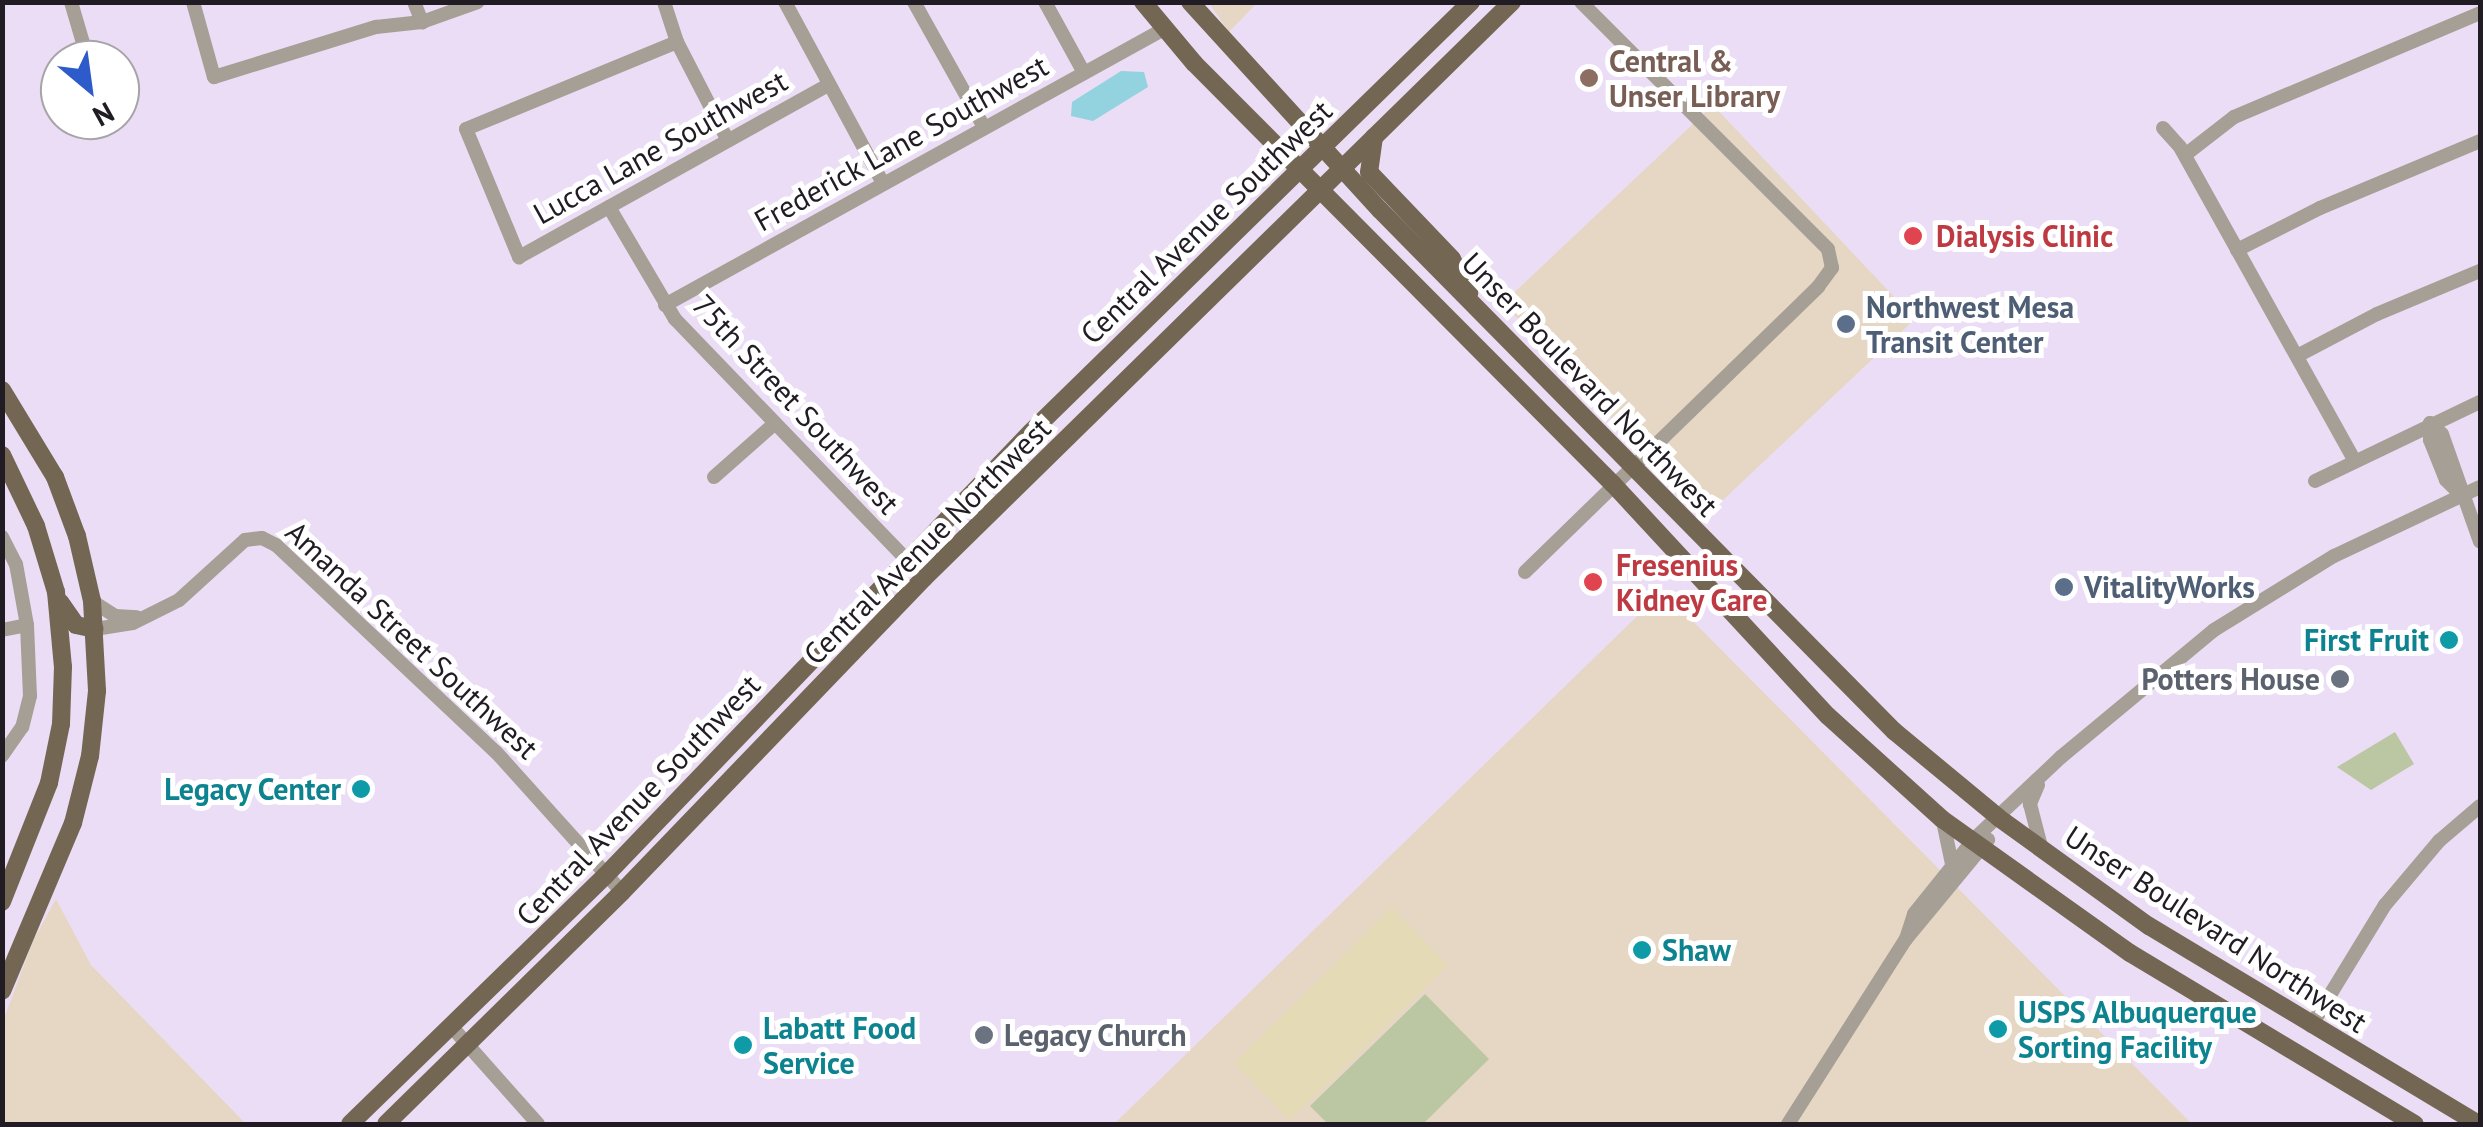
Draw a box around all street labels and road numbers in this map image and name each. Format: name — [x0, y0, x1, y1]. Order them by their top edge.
street label: Frederick Lane Southwest — [748, 47, 1054, 239]
street label: Lucca Lane Southwest — [527, 62, 793, 232]
street label: Central Avenue Southwest — [1073, 92, 1339, 352]
street label: Unser Boulevard Northwest — [1455, 245, 1725, 523]
street label: 75th Street Southwest — [685, 287, 907, 521]
street label: Central Avenue Northwest — [796, 410, 1058, 672]
street label: Amanda Street Southwest — [279, 514, 545, 766]
street label: Central Avenue Southwest — [508, 667, 768, 933]
street label: Unser Boulevard Northwest — [2058, 818, 2374, 1040]

